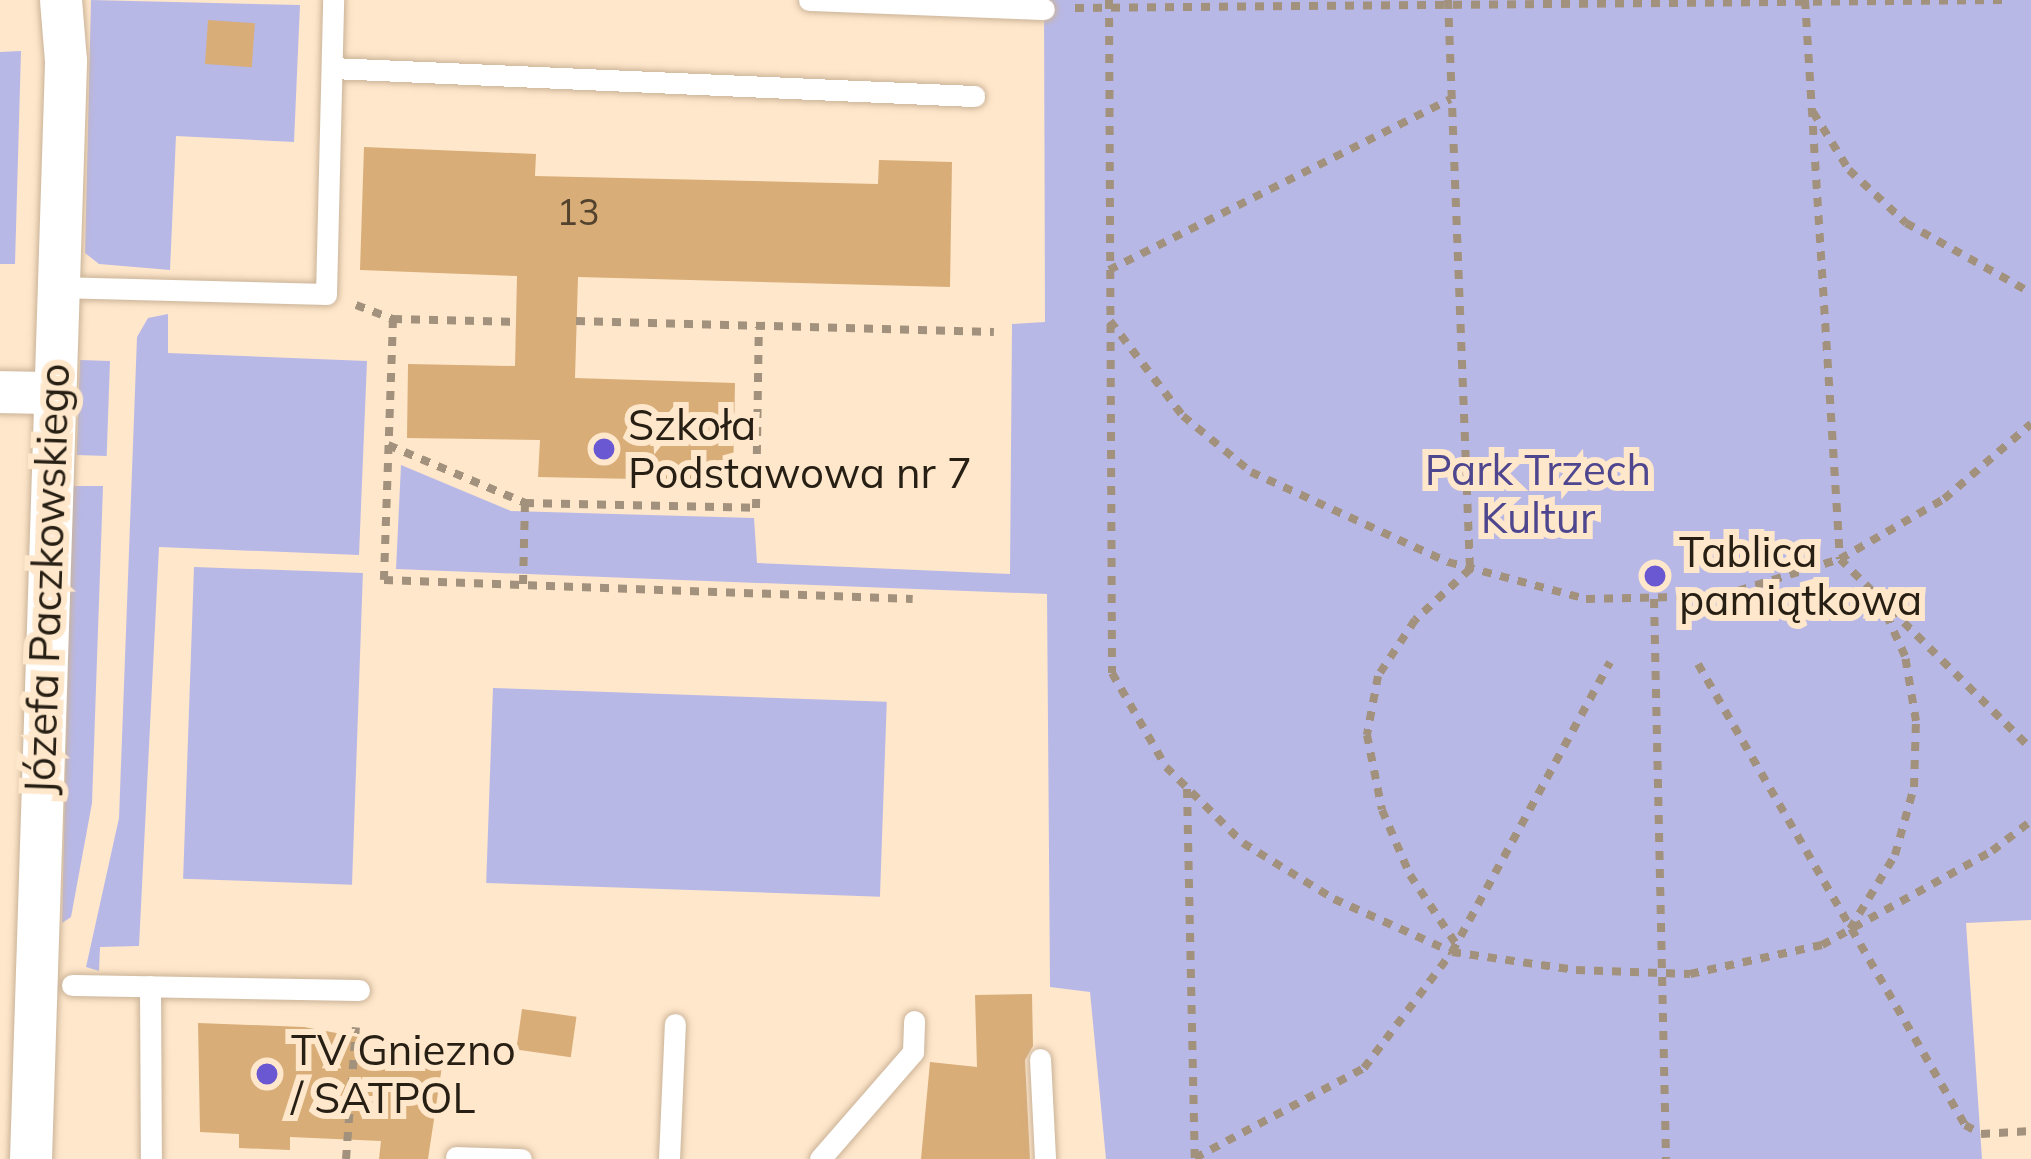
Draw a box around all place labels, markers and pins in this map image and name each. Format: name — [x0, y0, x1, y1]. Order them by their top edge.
place label: Szkoła Podstawowa nr 7 — [628, 400, 972, 498]
marker: Szkoła Podstawowa nr 7 — [591, 436, 617, 462]
place label: Tablica pamiątkowa — [1679, 527, 1922, 626]
marker: Tablica pamiątkowa — [1642, 563, 1668, 589]
place label: TV Gniezno / SATPOL — [291, 1025, 516, 1124]
marker: TV Gniezno / SATPOL — [254, 1061, 280, 1087]

